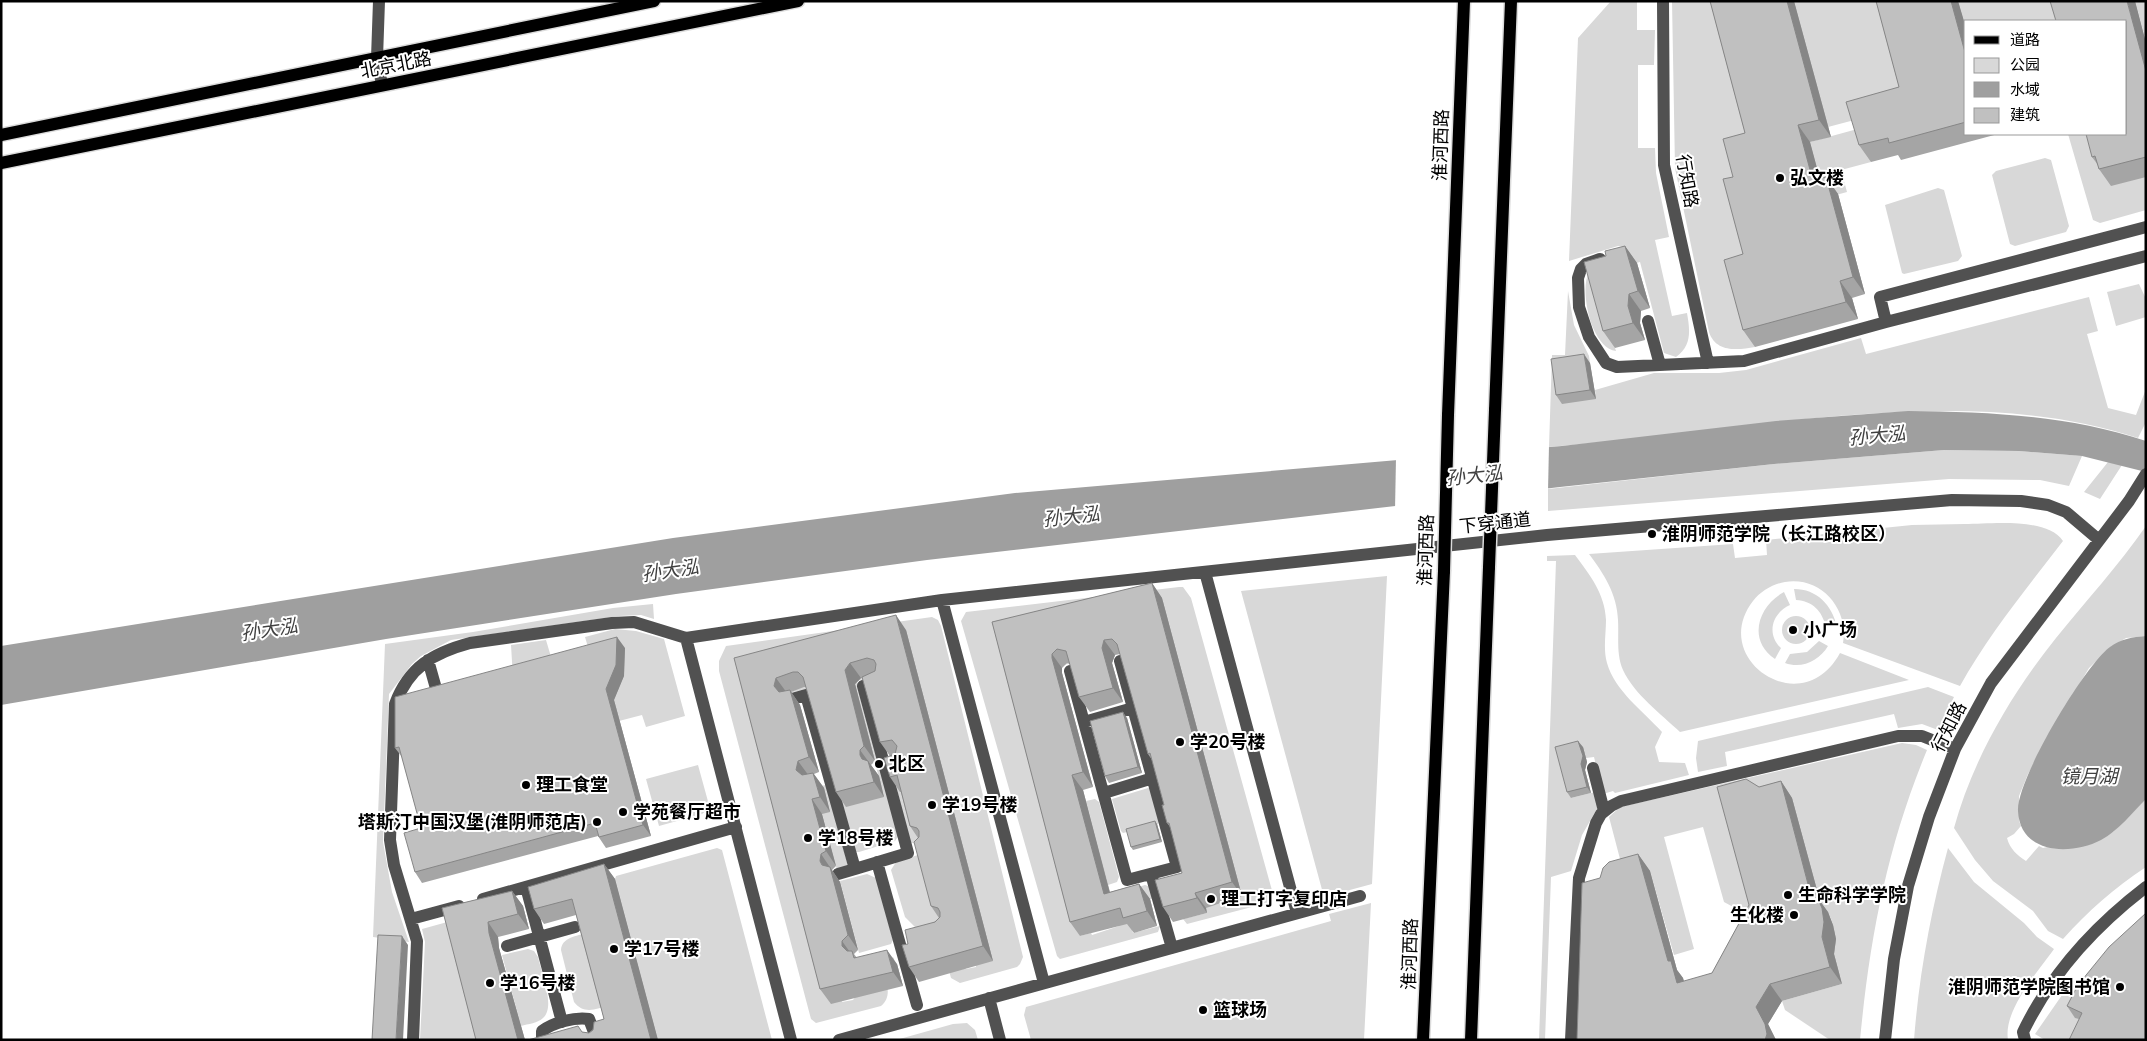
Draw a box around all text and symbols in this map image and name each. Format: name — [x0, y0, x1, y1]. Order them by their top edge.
legend — [1964, 20, 2127, 135]
text: 道路 — [2010, 30, 2040, 50]
street label: 北京北路 — [358, 46, 434, 84]
text: 公园 — [2010, 55, 2040, 75]
text: 水域 — [2010, 80, 2040, 100]
text: 建筑 — [2010, 105, 2040, 125]
street label: 淮河西路 — [1428, 109, 1454, 181]
street label: 行知路 — [1670, 152, 1704, 210]
place label: 弘文楼 — [1790, 166, 1844, 190]
marker: 弘文楼 — [1774, 172, 1786, 184]
water label: 孙大泓 — [1848, 421, 1907, 451]
water label: 孙大泓 — [1444, 460, 1504, 492]
water label: 孙大泓 — [1041, 501, 1101, 533]
street label: 下穿通道 — [1458, 507, 1532, 539]
street label: 淮河西路 — [1413, 514, 1439, 586]
place label: 淮阴师范学院（长江路校区） — [1662, 522, 1896, 546]
marker: 淮阴师范学院（长江路校区） — [1646, 528, 1658, 540]
water label: 孙大泓 — [640, 554, 700, 588]
water label: 孙大泓 — [239, 613, 299, 647]
place label: 小广场 — [1803, 618, 1857, 642]
marker: 小广场 — [1787, 624, 1799, 636]
street label: 行知路 — [1926, 697, 1972, 757]
place label: 学20号楼 — [1190, 730, 1266, 754]
marker: 学20号楼 — [1174, 736, 1186, 748]
place label: 北区 — [889, 752, 925, 776]
marker: 北区 — [873, 758, 885, 770]
water label: 镜月湖 — [2060, 764, 2120, 790]
place label: 理工食堂 — [536, 773, 608, 797]
marker: 理工食堂 — [520, 779, 532, 791]
place label: 学19号楼 — [942, 793, 1018, 817]
marker: 学19号楼 — [926, 799, 938, 811]
place label: 学苑餐厅超市 — [633, 800, 741, 824]
marker: 学苑餐厅超市 — [617, 806, 629, 818]
place label: 塔斯汀中国汉堡(淮阴师范店) — [358, 810, 587, 834]
marker: 塔斯汀中国汉堡(淮阴师范店) — [591, 816, 603, 828]
place label: 学18号楼 — [818, 826, 894, 850]
marker: 学18号楼 — [802, 832, 814, 844]
place label: 生命科学学院 — [1798, 883, 1906, 907]
place label: 理工打字复印店 — [1221, 887, 1347, 911]
marker: 生命科学学院 — [1782, 889, 1794, 901]
marker: 理工打字复印店 — [1205, 893, 1217, 905]
place label: 生化楼 — [1730, 903, 1784, 927]
marker: 生化楼 — [1788, 909, 1800, 921]
street label: 淮河西路 — [1397, 918, 1423, 990]
place label: 学17号楼 — [624, 937, 700, 961]
marker: 学17号楼 — [608, 943, 620, 955]
place label: 学16号楼 — [500, 971, 576, 995]
place label: 淮阴师范学院图书馆 — [1948, 975, 2110, 999]
marker: 学16号楼 — [484, 977, 496, 989]
marker: 淮阴师范学院图书馆 — [2114, 981, 2126, 993]
place label: 篮球场 — [1213, 998, 1267, 1022]
marker: 篮球场 — [1197, 1004, 1209, 1016]

